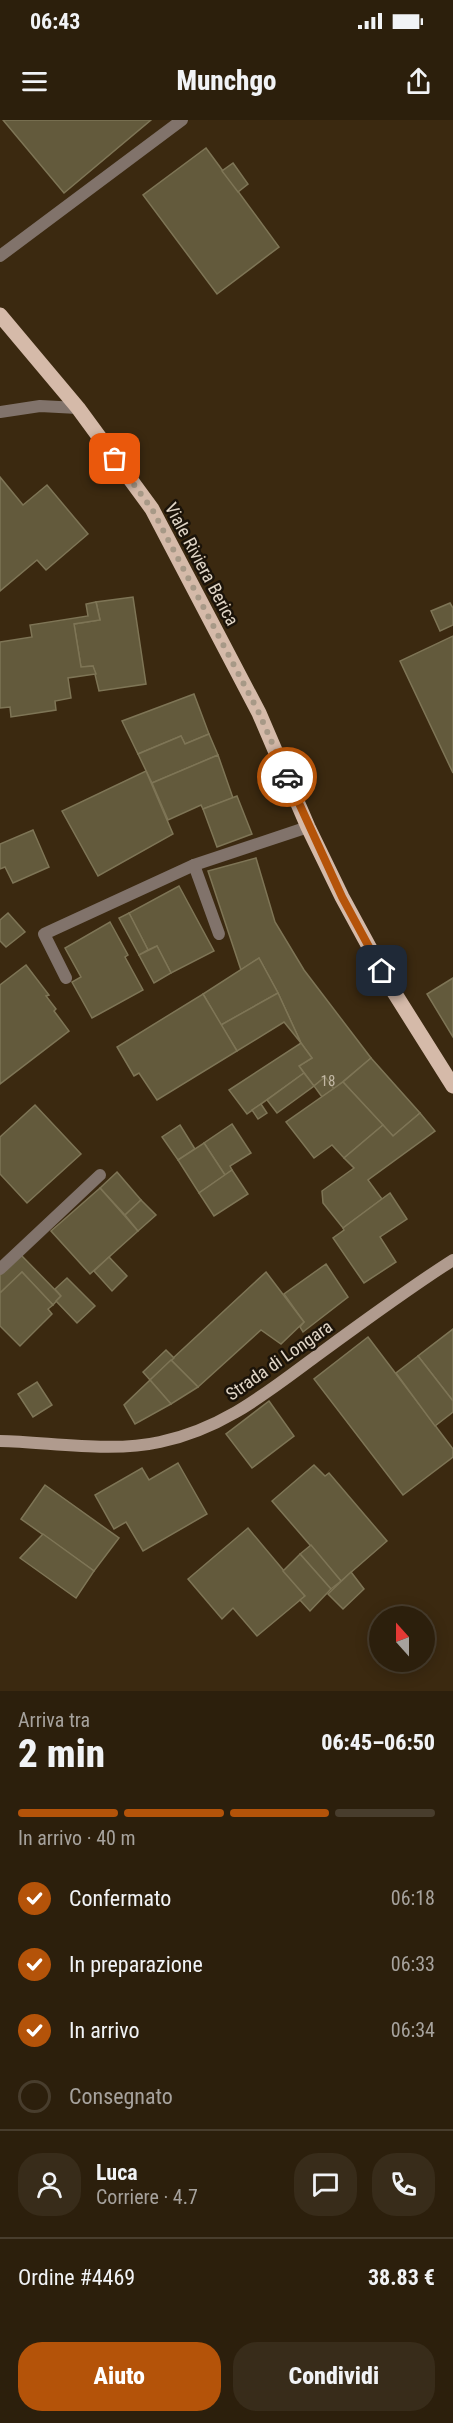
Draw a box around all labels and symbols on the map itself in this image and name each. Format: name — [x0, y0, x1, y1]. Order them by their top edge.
pin — [89, 433, 140, 484]
street label: Viale Riviera Berica — [161, 499, 243, 629]
courier — [257, 747, 317, 807]
pin — [356, 945, 407, 996]
house number: 18 — [321, 1072, 335, 1090]
street label: Strada di Longara — [222, 1316, 336, 1404]
north arrow — [369, 1606, 435, 1672]

